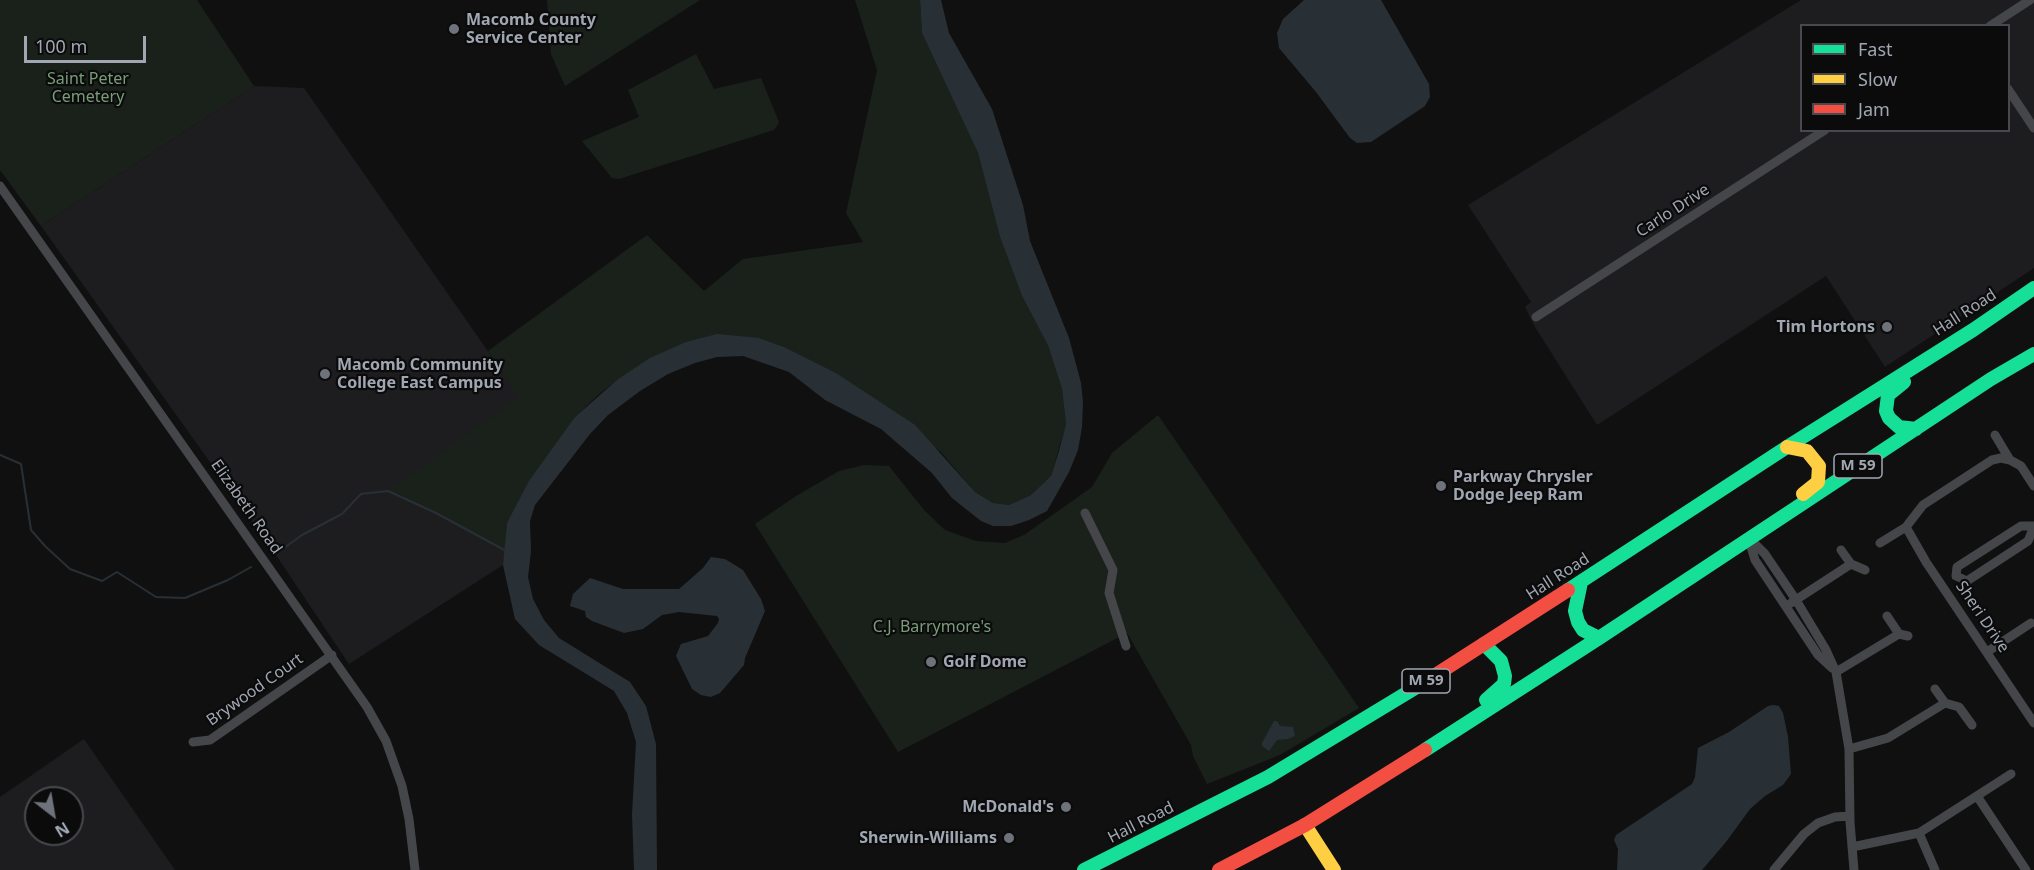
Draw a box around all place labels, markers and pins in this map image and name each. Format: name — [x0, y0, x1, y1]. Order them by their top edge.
place label: Macomb County Service Center — [466, 10, 596, 48]
marker: Macomb County Service Center — [447, 22, 461, 36]
place label: Tim Hortons — [1776, 317, 1875, 337]
marker: Tim Hortons — [1880, 320, 1894, 334]
place label: Macomb Community College East Campus — [337, 355, 503, 393]
marker: Macomb Community College East Campus — [318, 367, 332, 381]
place label: Parkway Chrysler Dodge Jeep Ram — [1453, 467, 1593, 505]
marker: Parkway Chrysler Dodge Jeep Ram — [1434, 479, 1448, 493]
place label: Golf Dome — [943, 652, 1027, 672]
marker: Golf Dome — [924, 655, 938, 669]
place label: McDonald's — [962, 797, 1054, 817]
marker: McDonald's — [1059, 800, 1073, 814]
place label: Sherwin-Williams — [859, 828, 997, 848]
marker: Sherwin-Williams — [1002, 831, 1016, 845]

